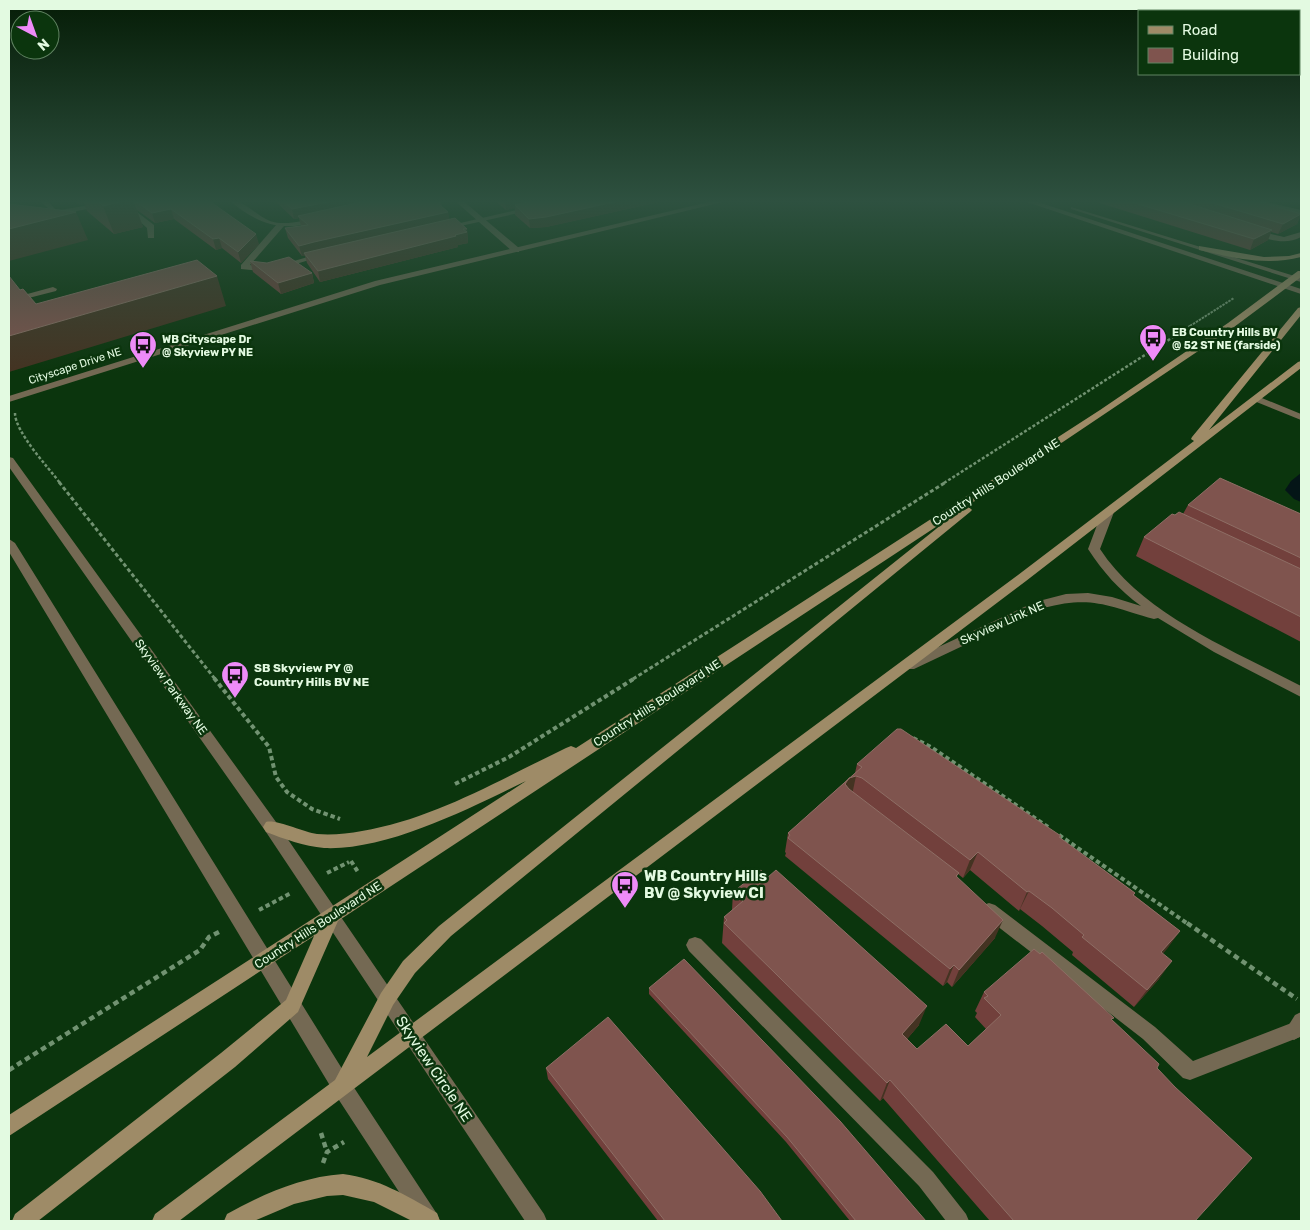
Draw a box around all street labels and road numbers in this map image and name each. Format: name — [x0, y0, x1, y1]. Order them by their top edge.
street label: Cityscape Drive NE — [27, 345, 123, 387]
street label: Country Hills Boulevard NE — [930, 436, 1062, 528]
street label: Skyview Link NE — [958, 598, 1046, 648]
street label: Skyview Parkway NE — [132, 637, 210, 737]
street label: Country Hills Boulevard NE — [591, 657, 723, 749]
street label: Country Hills Boulevard NE — [252, 879, 384, 971]
street label: Skyview Circle NE — [392, 1013, 476, 1125]

